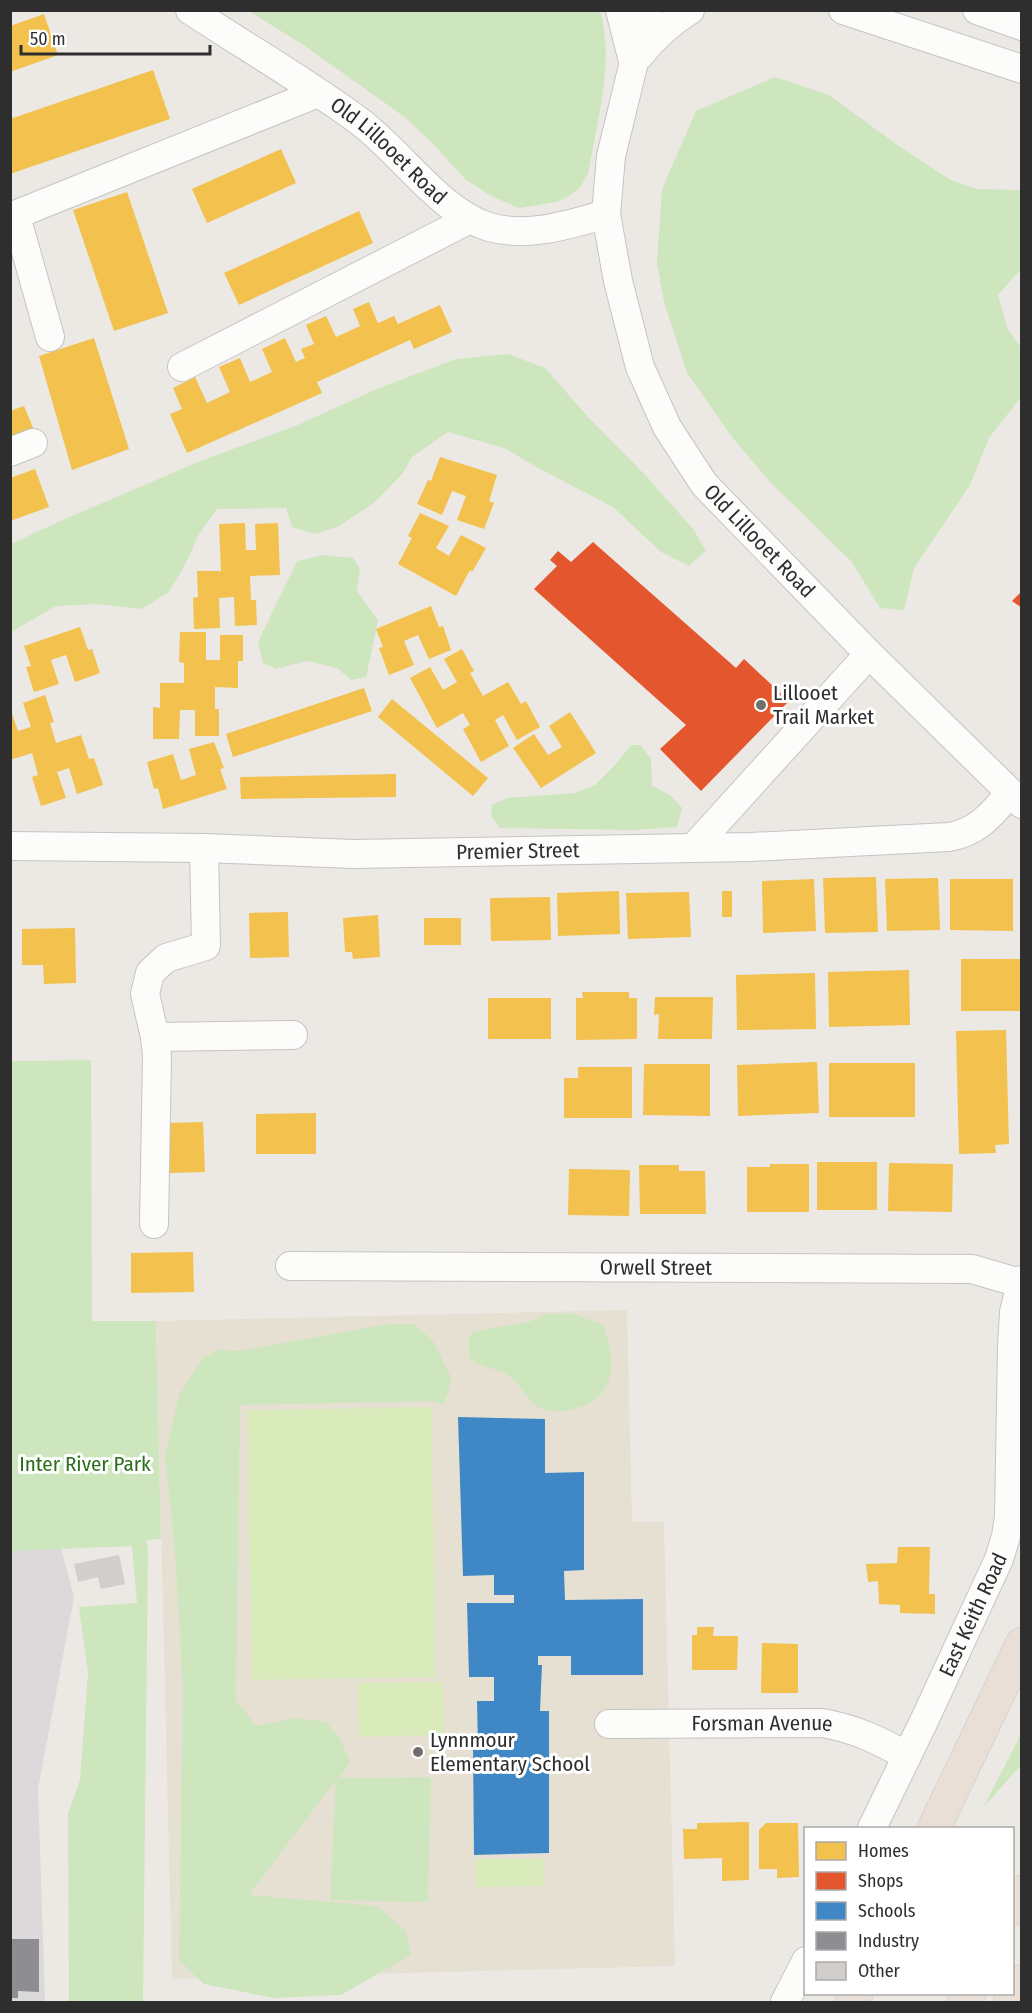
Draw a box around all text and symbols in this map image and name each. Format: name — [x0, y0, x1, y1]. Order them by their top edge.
scale bar — [21, 18, 210, 56]
text: 50 m — [30, 28, 66, 50]
street label: Old Lillooet Road — [325, 92, 452, 210]
street label: Old Lillooet Road — [698, 479, 820, 603]
place label: Lillooet Trail Market — [773, 680, 874, 730]
marker: Lillooet Trail Market — [754, 698, 768, 712]
street label: Premier Street — [456, 837, 580, 865]
street label: Orwell Street — [600, 1254, 712, 1281]
park label: Inter River Park — [19, 1451, 151, 1477]
street label: East Keith Road — [933, 1549, 1013, 1681]
street label: Forsman Avenue — [691, 1710, 835, 1738]
place label: Lynnmour Elementary School — [430, 1727, 590, 1777]
marker: Lynnmour Elementary School — [411, 1745, 425, 1759]
legend — [804, 1827, 1014, 1995]
text: Homes — [858, 1840, 909, 1862]
text: Shops — [858, 1870, 903, 1892]
text: Schools — [858, 1900, 916, 1922]
text: Industry — [858, 1930, 919, 1952]
text: Other — [858, 1960, 901, 1982]

